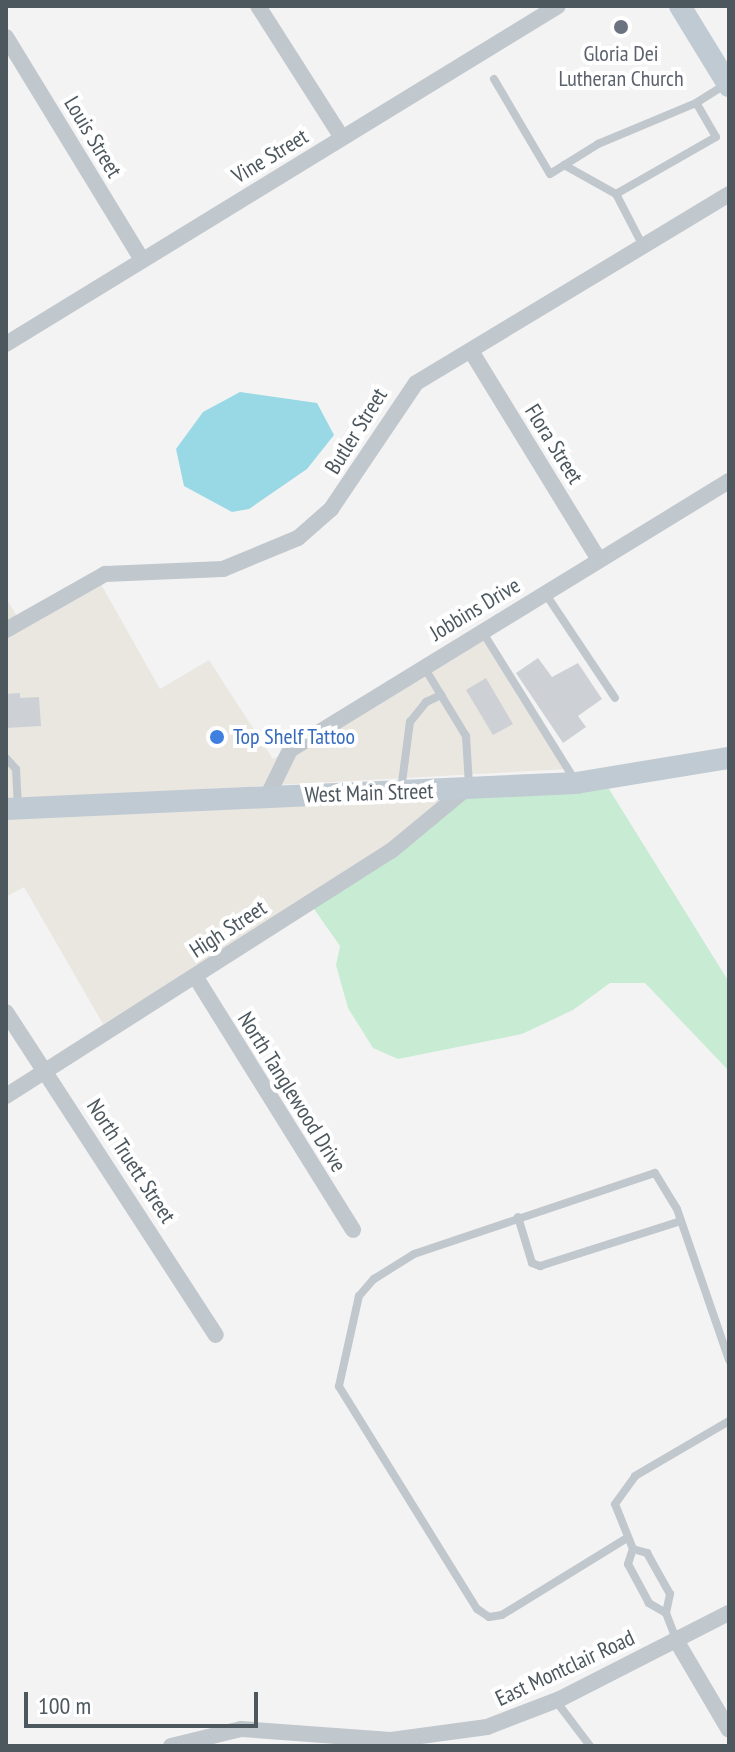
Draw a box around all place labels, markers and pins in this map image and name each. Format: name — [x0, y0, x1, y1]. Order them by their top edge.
marker: Gloria Dei Lutheran Church — [612, 18, 630, 36]
place label: Gloria Dei Lutheran Church — [558, 40, 684, 92]
place label: Top Shelf Tattoo — [233, 724, 356, 750]
marker: Top Shelf Tattoo — [208, 728, 226, 746]

